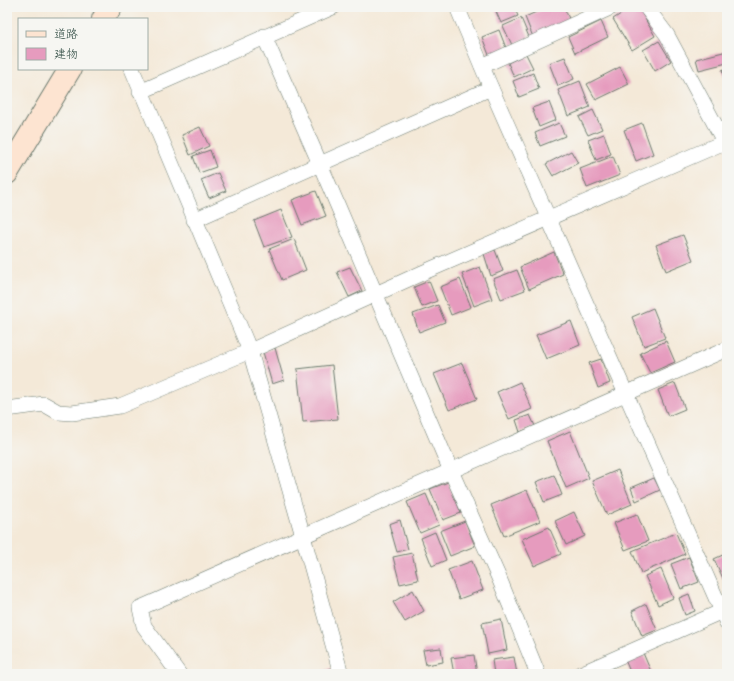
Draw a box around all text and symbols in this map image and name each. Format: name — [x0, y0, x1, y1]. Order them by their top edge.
legend — [18, 18, 148, 70]
text: 道路 — [54, 26, 78, 42]
text: 建物 — [54, 46, 78, 62]

